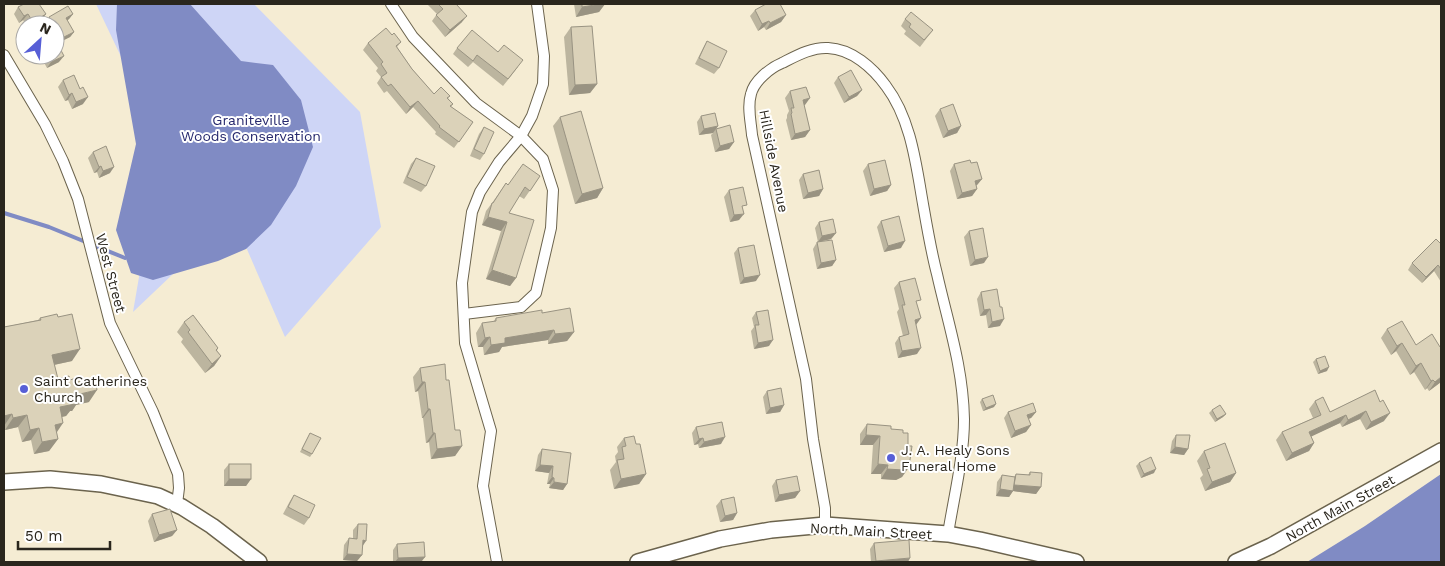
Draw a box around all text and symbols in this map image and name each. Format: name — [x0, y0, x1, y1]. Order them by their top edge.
north arrow — [15, 15, 65, 65]
text: N — [38, 19, 54, 38]
street label: Hillside Avenue — [756, 108, 792, 214]
park label: Graniteville Woods Conservation — [181, 112, 321, 144]
street label: West Street — [93, 232, 129, 314]
place label: Saint Catherines Church — [34, 373, 147, 405]
marker: Saint Catherines Church — [18, 383, 30, 395]
place label: J. A. Healy Sons Funeral Home — [901, 442, 1010, 474]
marker: J. A. Healy Sons Funeral Home — [885, 452, 897, 464]
street label: North Main Street — [1283, 471, 1397, 545]
scale bar — [18, 518, 110, 550]
street label: North Main Street — [810, 520, 933, 542]
text: 50 m — [25, 527, 62, 545]

